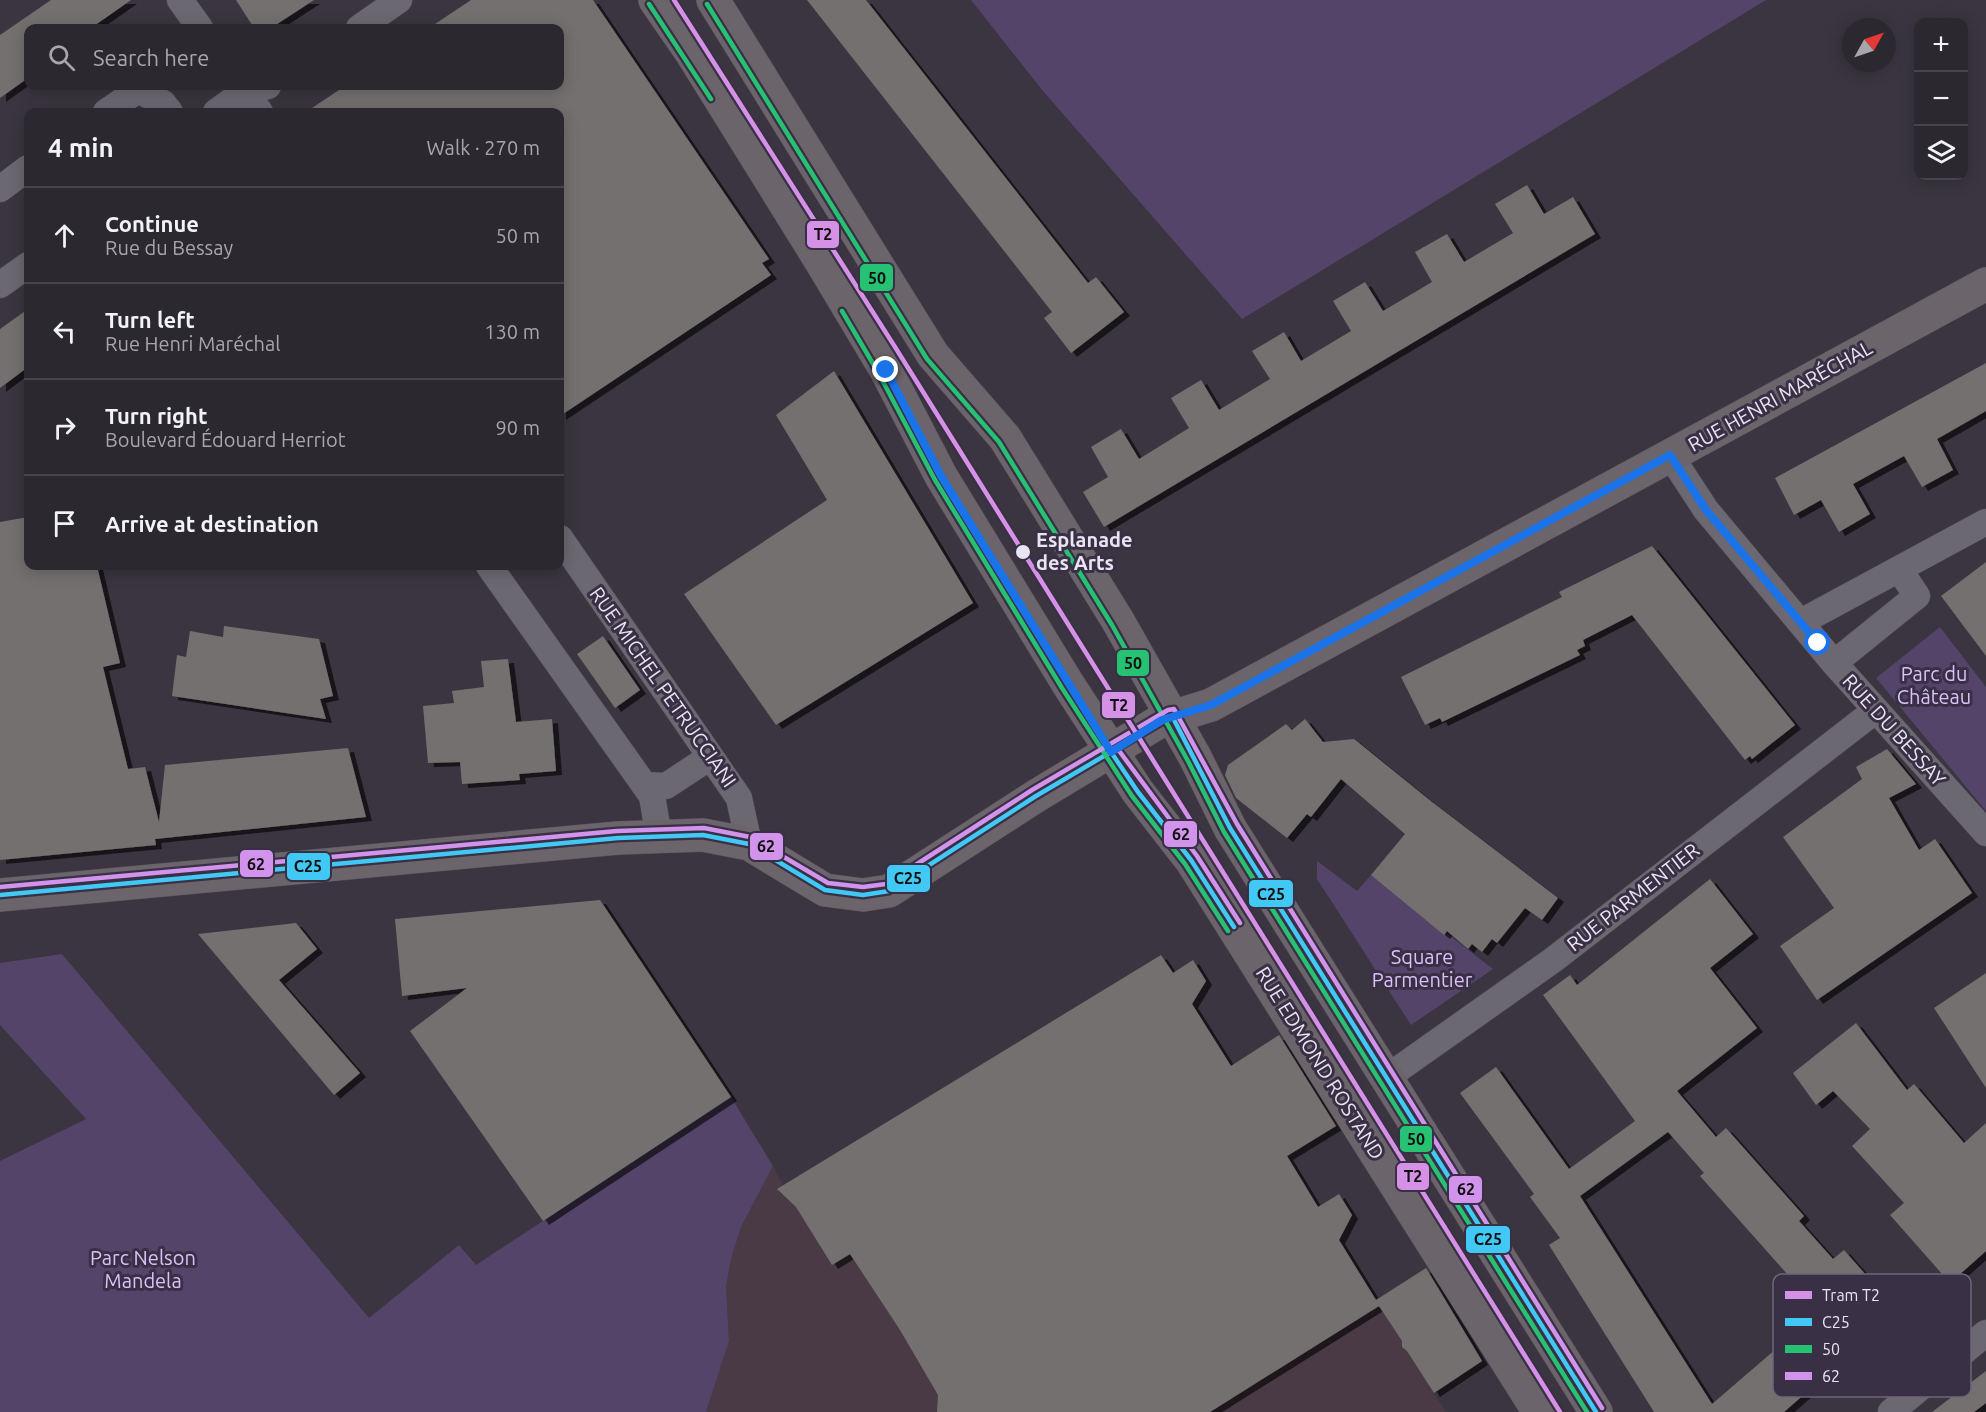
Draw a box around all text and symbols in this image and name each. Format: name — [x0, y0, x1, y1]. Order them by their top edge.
north arrow — [1842, 18, 1896, 72]
map controls — [1914, 18, 1968, 180]
button: + — [1914, 18, 1968, 72]
search box — [24, 24, 564, 90]
icon: search — [45, 41, 78, 74]
text: Search here — [93, 45, 209, 70]
button: − — [1914, 72, 1968, 126]
button: layers — [1914, 126, 1968, 180]
text: 4 min — [48, 133, 114, 162]
text: Walk · 270 m — [427, 136, 540, 159]
text: Continue — [105, 211, 199, 236]
icon: ahead — [48, 219, 81, 252]
line badge: T2 — [806, 220, 840, 249]
text: 50 m — [496, 224, 540, 247]
text: T2 — [814, 225, 832, 243]
text: Rue du Bessay — [105, 236, 233, 259]
line badge: 50 — [859, 263, 894, 292]
text: 50 — [868, 269, 886, 287]
text: Turn left — [105, 307, 195, 332]
icon: left — [48, 315, 81, 348]
text: 130 m — [484, 320, 540, 343]
text: Rue Henri Maréchal — [105, 332, 280, 355]
street label: RUE HENRI MARÉCHAL — [1684, 335, 1876, 456]
route end — [872, 356, 898, 382]
text: Turn right — [105, 403, 207, 428]
icon: right — [48, 411, 81, 444]
text: 90 m — [496, 416, 540, 439]
text: Boulevard Édouard Herriot — [105, 428, 346, 451]
icon: arrive — [48, 507, 81, 540]
text: Arrive at destination — [105, 511, 319, 536]
place label: Esplanade des Arts — [1036, 528, 1133, 574]
marker: Esplanade des Arts — [1014, 543, 1032, 561]
street label: RUE MICHEL PETRUCCIANI — [585, 582, 741, 791]
route start — [1804, 629, 1830, 655]
line badge: 50 — [1116, 649, 1150, 677]
text: 50 — [1124, 654, 1142, 672]
park label: Parc du Château — [1897, 662, 1971, 708]
street label: RUE DU BESSAY — [1838, 669, 1951, 791]
line badge: T2 — [1101, 691, 1136, 719]
text: T2 — [1110, 696, 1128, 714]
line badge: 62 — [1163, 820, 1198, 848]
text: 62 — [1172, 825, 1190, 843]
line badge: 62 — [749, 832, 784, 861]
text: 62 — [757, 837, 775, 855]
street label: RUE PARMENTIER — [1562, 838, 1703, 955]
line badge: 62 — [239, 849, 274, 878]
line badge: C25 — [286, 852, 331, 881]
text: 62 — [247, 855, 265, 873]
text: C25 — [294, 857, 322, 875]
line badge: C25 — [886, 864, 931, 893]
text: C25 — [894, 869, 922, 887]
line badge: C25 — [1248, 879, 1294, 908]
text: C25 — [1257, 885, 1285, 903]
park label: Square Parmentier — [1372, 945, 1473, 991]
street label: RUE EDMOND ROSTAND — [1252, 962, 1389, 1163]
line badge: 50 — [1399, 1125, 1433, 1153]
text: 50 — [1407, 1130, 1425, 1148]
line badge: T2 — [1396, 1162, 1430, 1191]
text: T2 — [1404, 1167, 1422, 1185]
line badge: 62 — [1448, 1175, 1483, 1204]
text: 62 — [1457, 1180, 1475, 1198]
line badge: C25 — [1465, 1225, 1511, 1254]
text: C25 — [1474, 1230, 1502, 1248]
park label: Parc Nelson Mandela — [90, 1246, 196, 1292]
legend — [1773, 1274, 1971, 1397]
text: Tram T2 — [1822, 1286, 1880, 1304]
text: C25 — [1822, 1313, 1850, 1331]
text: 50 — [1822, 1340, 1840, 1358]
text: 62 — [1822, 1367, 1840, 1385]

